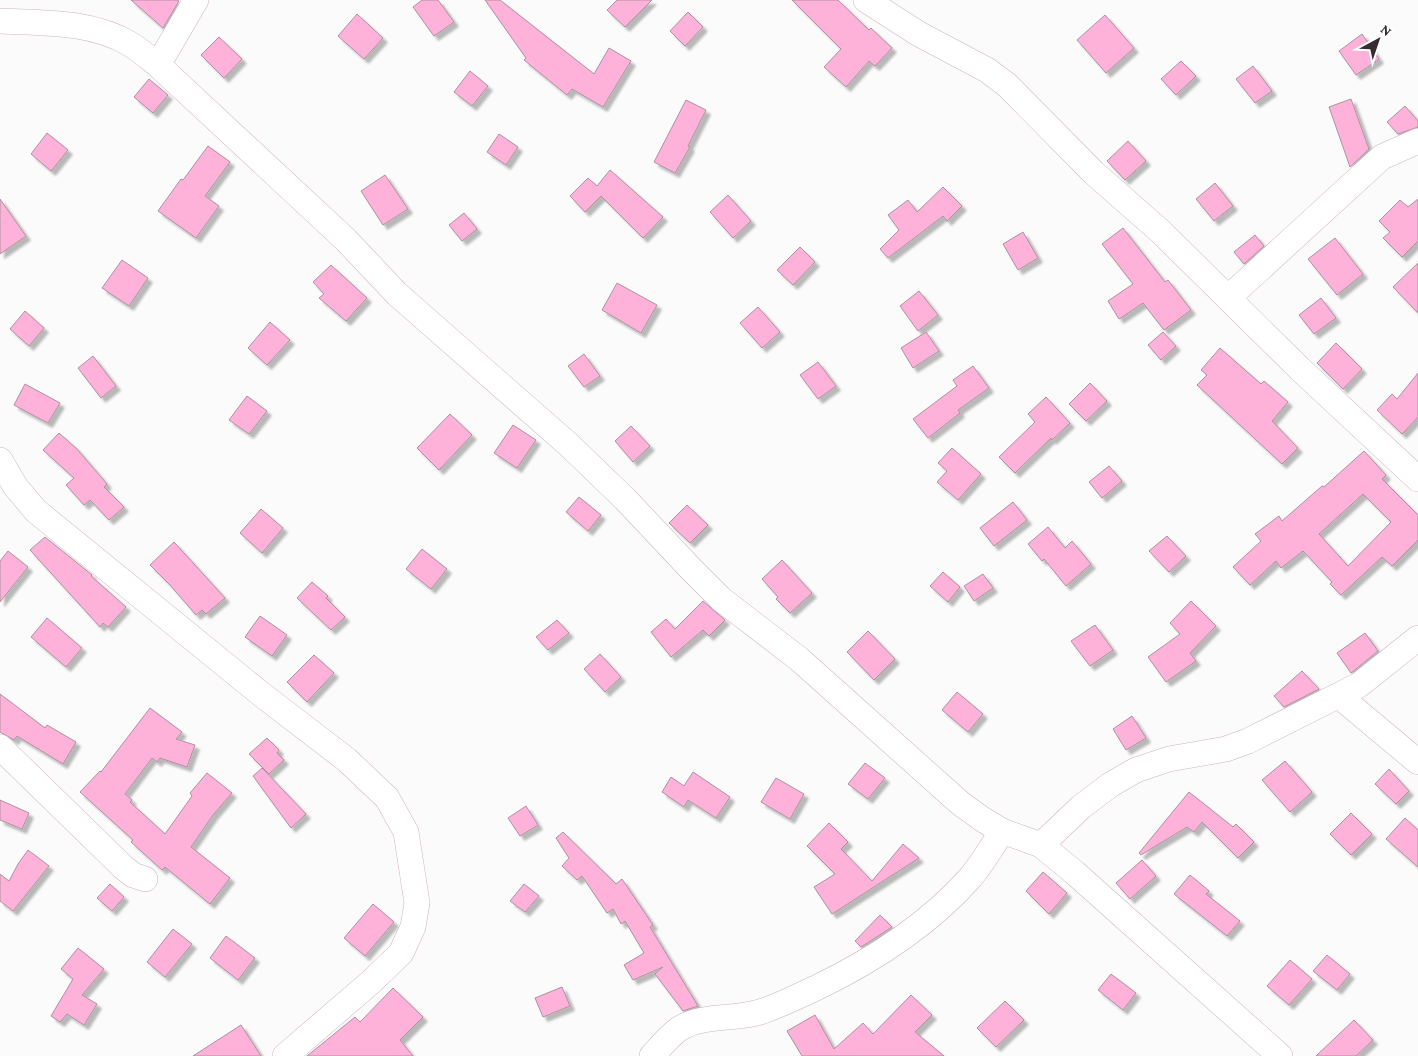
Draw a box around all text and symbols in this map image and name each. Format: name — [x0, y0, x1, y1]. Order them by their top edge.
north arrow — [1353, 15, 1403, 65]
text: N — [1378, 21, 1396, 40]

